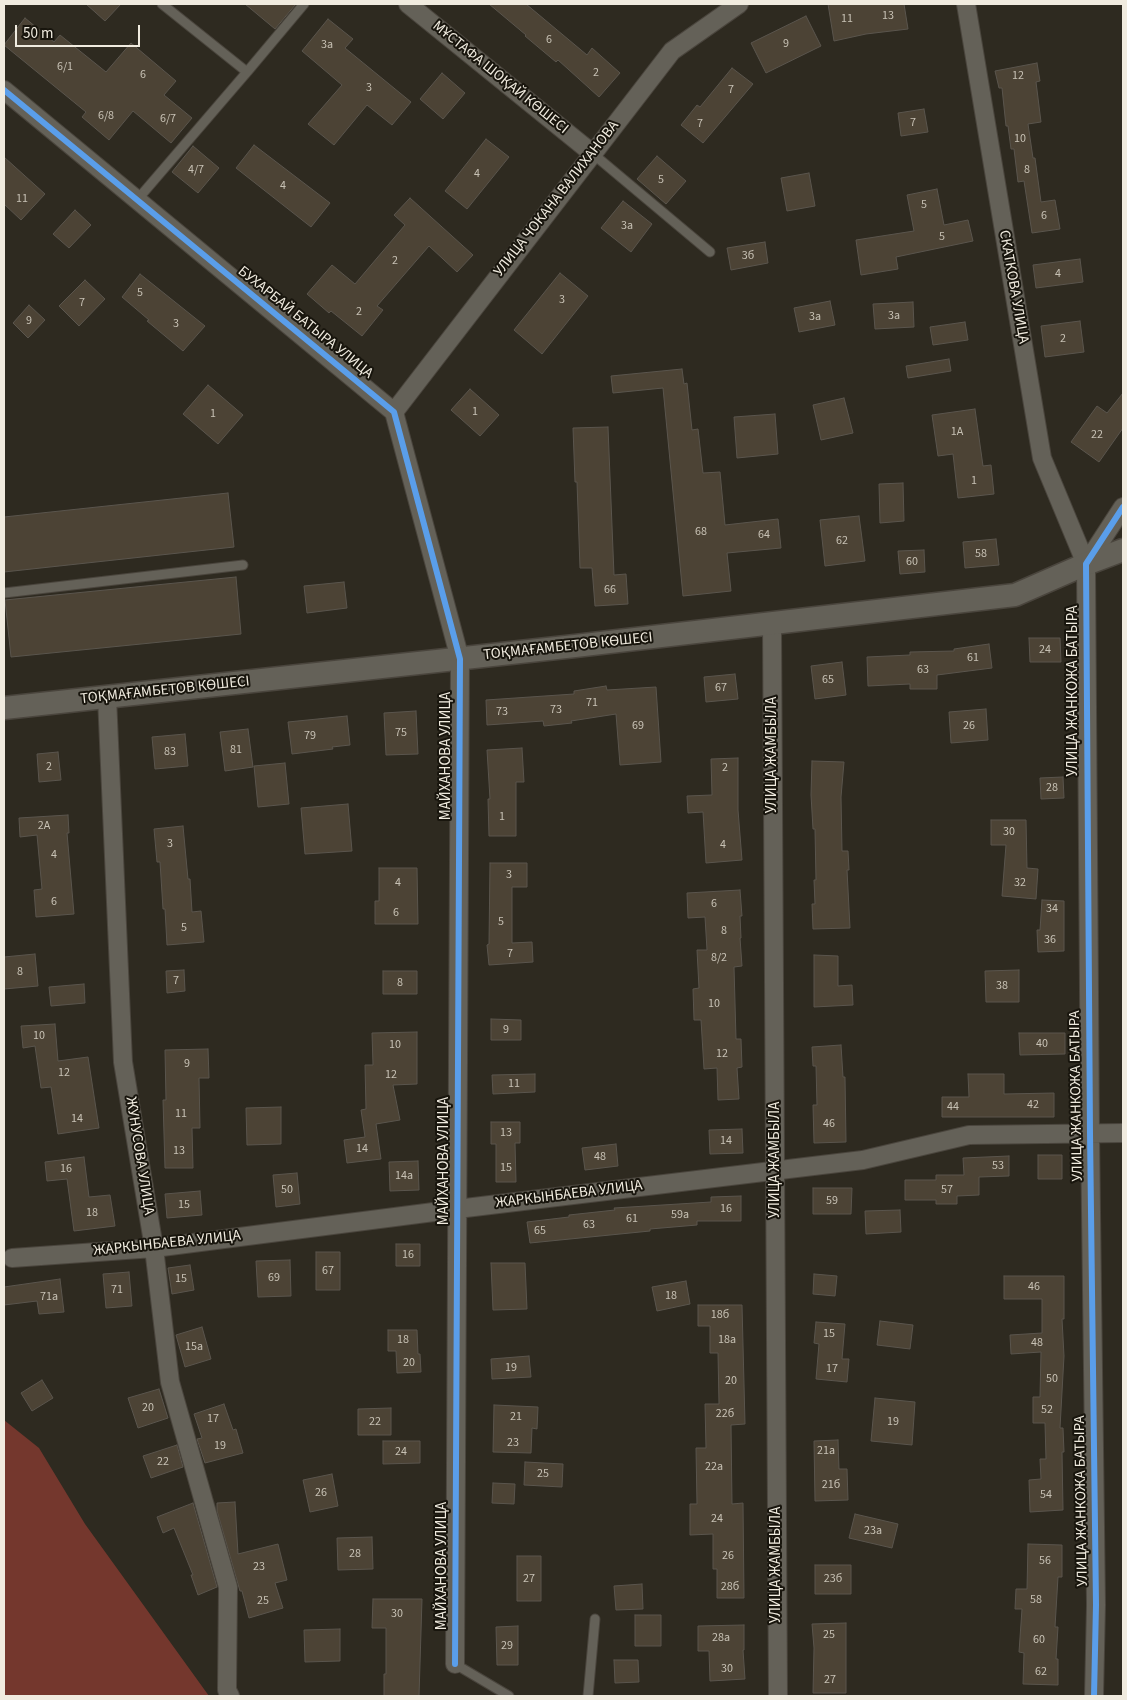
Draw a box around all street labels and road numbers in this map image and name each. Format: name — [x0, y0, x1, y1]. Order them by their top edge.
street label: МҰСТАФА ШОҚАЙ КӨШЕСІ — [428, 18, 572, 138]
street label: УЛИЦА ЧОКАНА ВАЛИХАНОВА — [491, 118, 623, 280]
street label: СКАТКОВА УЛИЦА — [994, 229, 1032, 345]
street label: БУХАРБАЙ БАТЫРА УЛИЦА — [234, 263, 376, 383]
street label: УЛИЦА ЖАНКОЖА БАТЫРА — [1065, 605, 1083, 777]
street label: ТОҚМАҒАМБЕТОВ КӨШЕСІ — [482, 629, 654, 665]
street label: ТОҚМАҒАМБЕТОВ КӨШЕСІ — [79, 673, 251, 709]
street label: МАЙХАНОВА УЛИЦА — [438, 692, 456, 820]
street label: УЛИЦА ЖАМБЫЛА — [764, 697, 782, 813]
street label: УЛИЦА ЖАНКОЖА БАТЫРА — [1067, 1010, 1087, 1182]
street label: ЖУНУСОВА УЛИЦА — [121, 1096, 157, 1216]
street label: МАЙХАНОВА УЛИЦА — [436, 1097, 454, 1225]
street label: УЛИЦА ЖАМБЫЛА — [767, 1102, 785, 1218]
street label: ЖАРКЫНБАЕВА УЛИЦА — [494, 1177, 644, 1213]
street label: ЖАРКЫНБАЕВА УЛИЦА — [92, 1227, 242, 1261]
street label: УЛИЦА ЖАНКОЖА БАТЫРА — [1072, 1415, 1092, 1587]
street label: МАЙХАНОВА УЛИЦА — [434, 1502, 452, 1630]
street label: УЛИЦА ЖАМБЫЛА — [768, 1507, 786, 1623]

